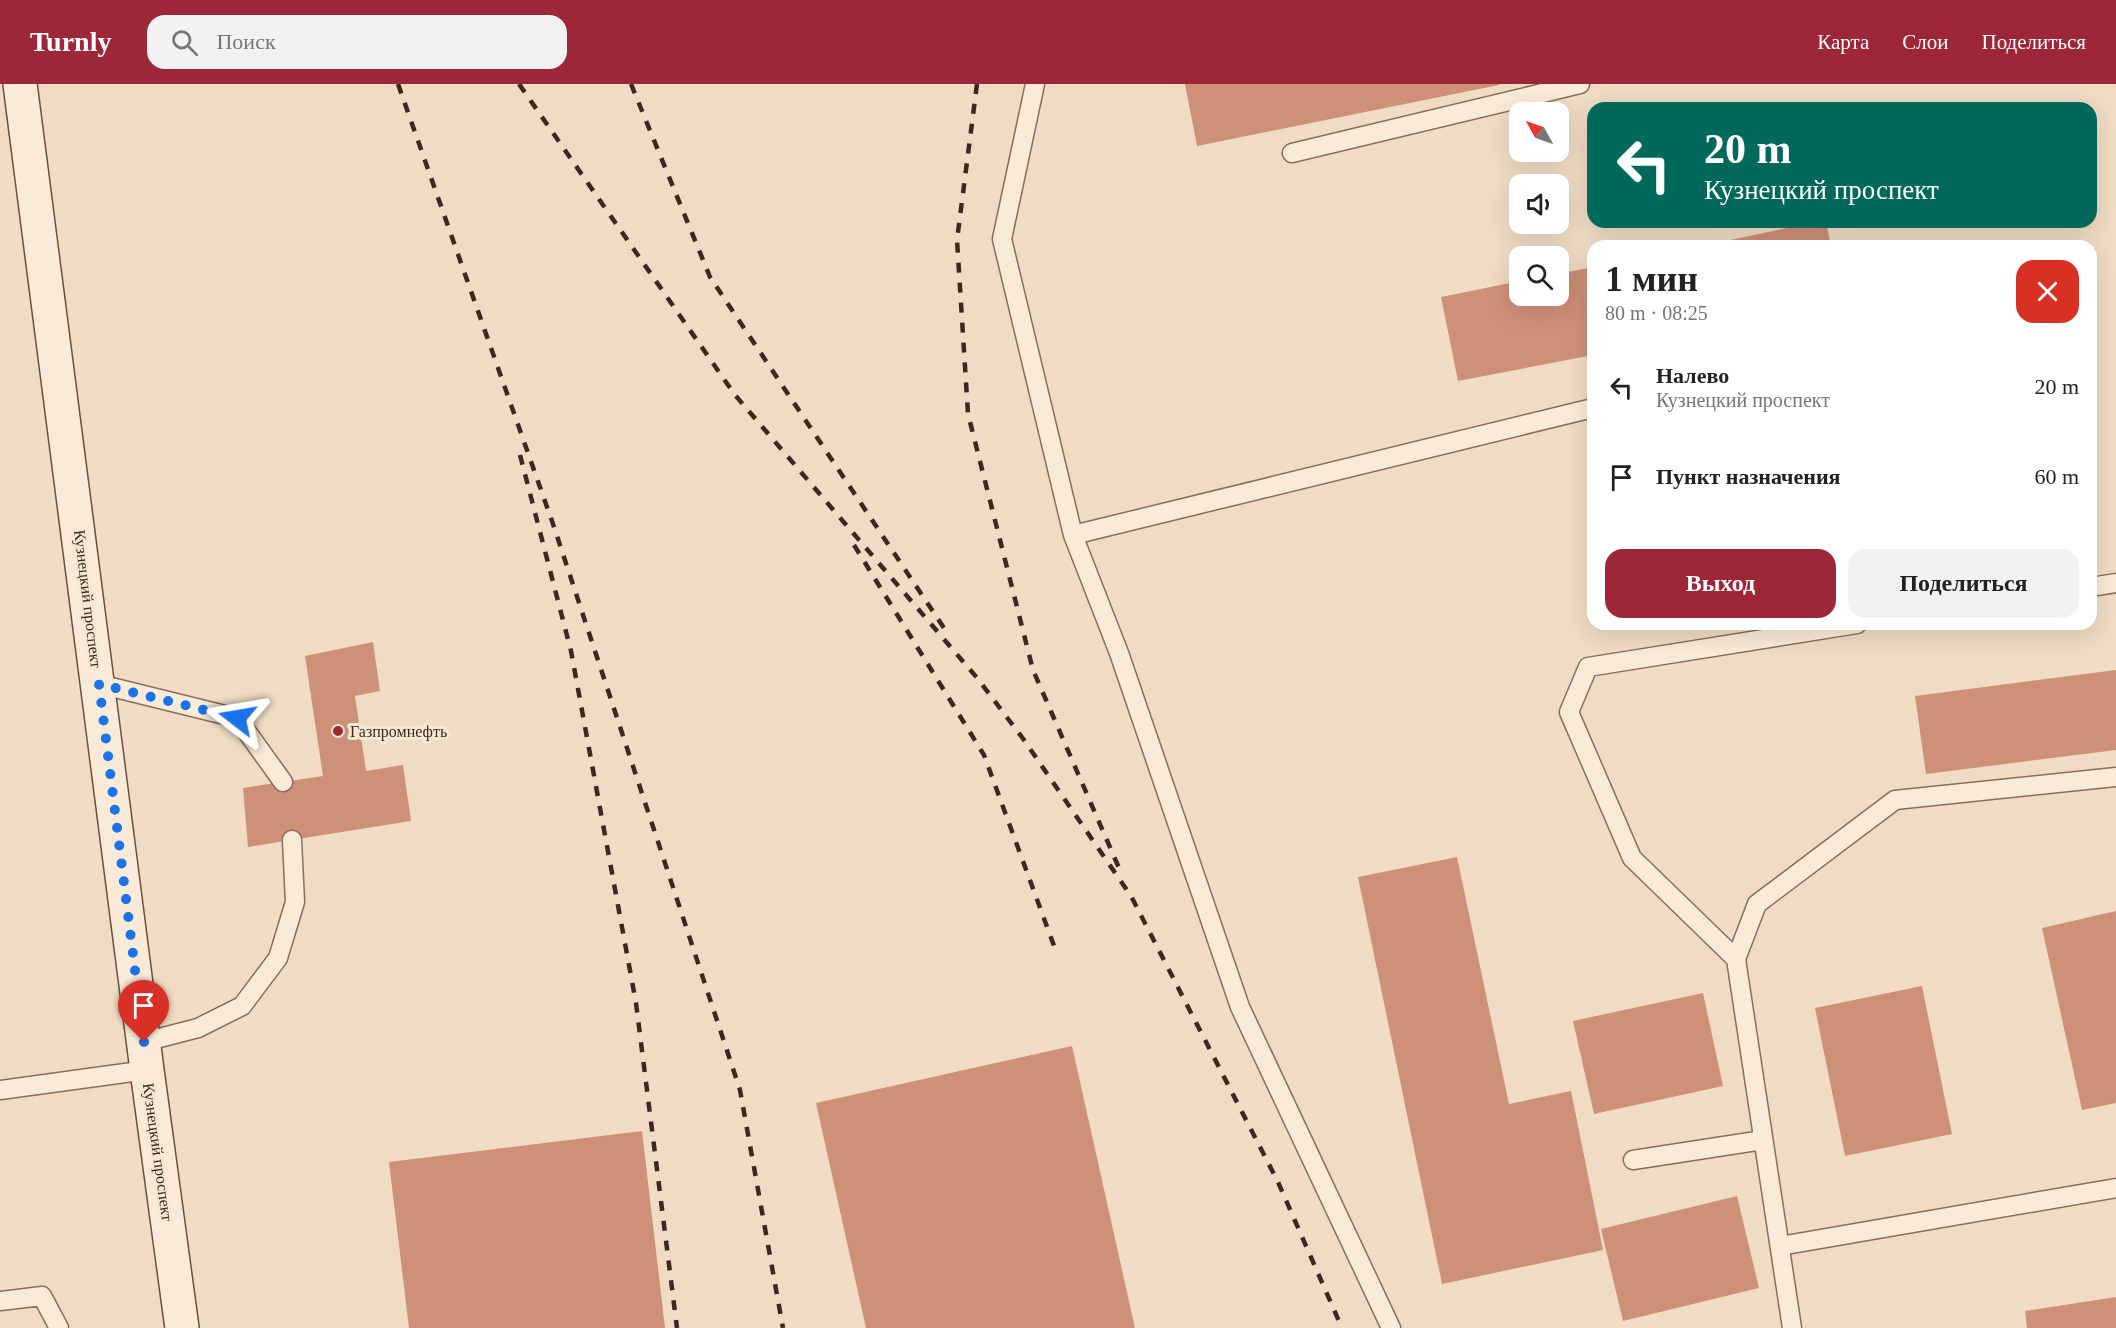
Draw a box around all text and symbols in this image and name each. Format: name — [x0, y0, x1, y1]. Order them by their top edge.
search box — [147, 15, 567, 69]
text: Turnly — [30, 26, 111, 57]
icon: search — [168, 26, 201, 59]
text: Поиск — [216, 29, 276, 54]
text: Карта — [1817, 30, 1869, 54]
text: Слои — [1902, 30, 1948, 54]
text: Поделиться — [1981, 30, 2086, 54]
north arrow — [1509, 102, 1569, 162]
map controls — [1509, 102, 1569, 306]
icon: left — [1605, 126, 1683, 204]
text: 20 m — [1704, 126, 1792, 172]
button: sound — [1509, 174, 1569, 234]
text: Кузнецкий проспект — [1704, 175, 1939, 205]
button: search — [1509, 246, 1569, 306]
text: 1 мин — [1605, 259, 1698, 299]
button: close — [2016, 260, 2079, 323]
text: 80 m · 08:25 — [1605, 302, 1708, 324]
text: Налево — [1656, 363, 1729, 388]
icon: left — [1605, 371, 1638, 404]
text: 20 m — [2034, 374, 2079, 399]
text: Кузнецкий проспект — [1656, 389, 1830, 411]
icon: arrive — [1605, 461, 1638, 494]
text: Пункт назначения — [1656, 464, 1841, 489]
text: 60 m — [2034, 464, 2079, 489]
street label: Кузнецкий проспект — [70, 529, 105, 669]
button: Выход — [1605, 549, 1836, 618]
button: Поделиться — [1848, 549, 2079, 618]
position arrow — [205, 686, 269, 750]
place label: Газпромнефть — [350, 723, 447, 741]
marker: Газпромнефть — [331, 724, 345, 738]
pin — [118, 980, 169, 1042]
icon: arrive — [127, 989, 160, 1022]
street label: Кузнецкий проспект — [139, 1082, 176, 1222]

